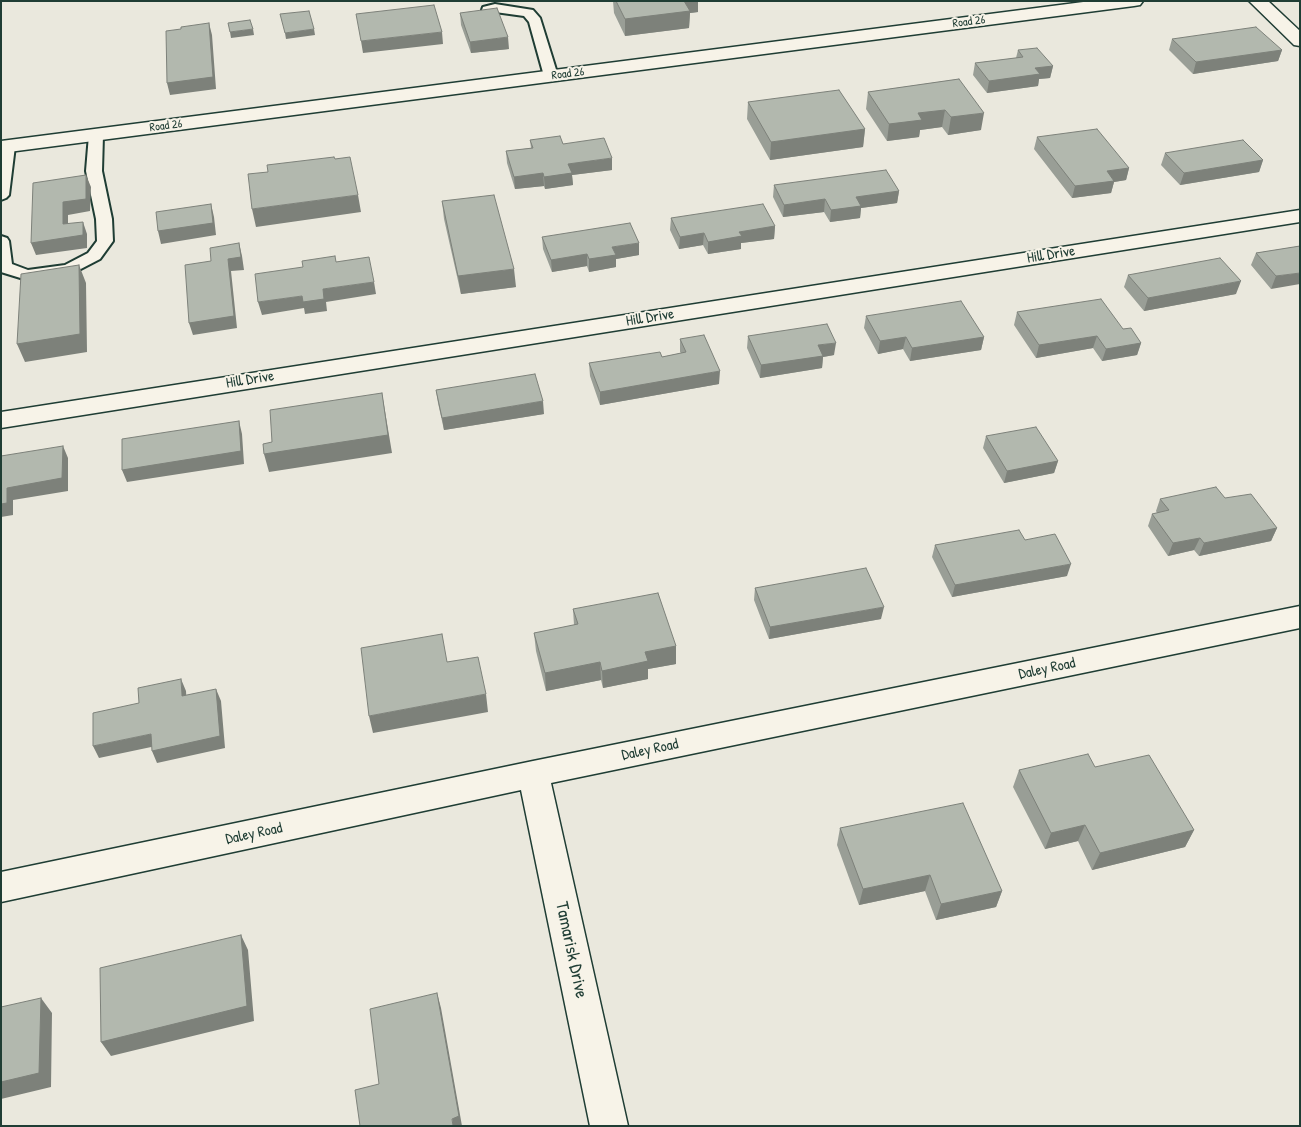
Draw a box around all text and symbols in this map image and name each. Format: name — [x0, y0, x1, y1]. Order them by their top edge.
street label: Road 26 — [952, 13, 986, 31]
street label: Road 26 — [551, 65, 585, 83]
street label: Road 26 — [149, 117, 183, 135]
street label: Hill Drive — [1026, 242, 1076, 268]
street label: Hill Drive — [625, 305, 675, 331]
street label: Hill Drive — [225, 367, 275, 393]
street label: Daley Road — [1017, 654, 1077, 684]
street label: Daley Road — [620, 735, 680, 765]
street label: Daley Road — [224, 819, 284, 849]
street label: Tamarisk Drive — [550, 900, 592, 1000]

